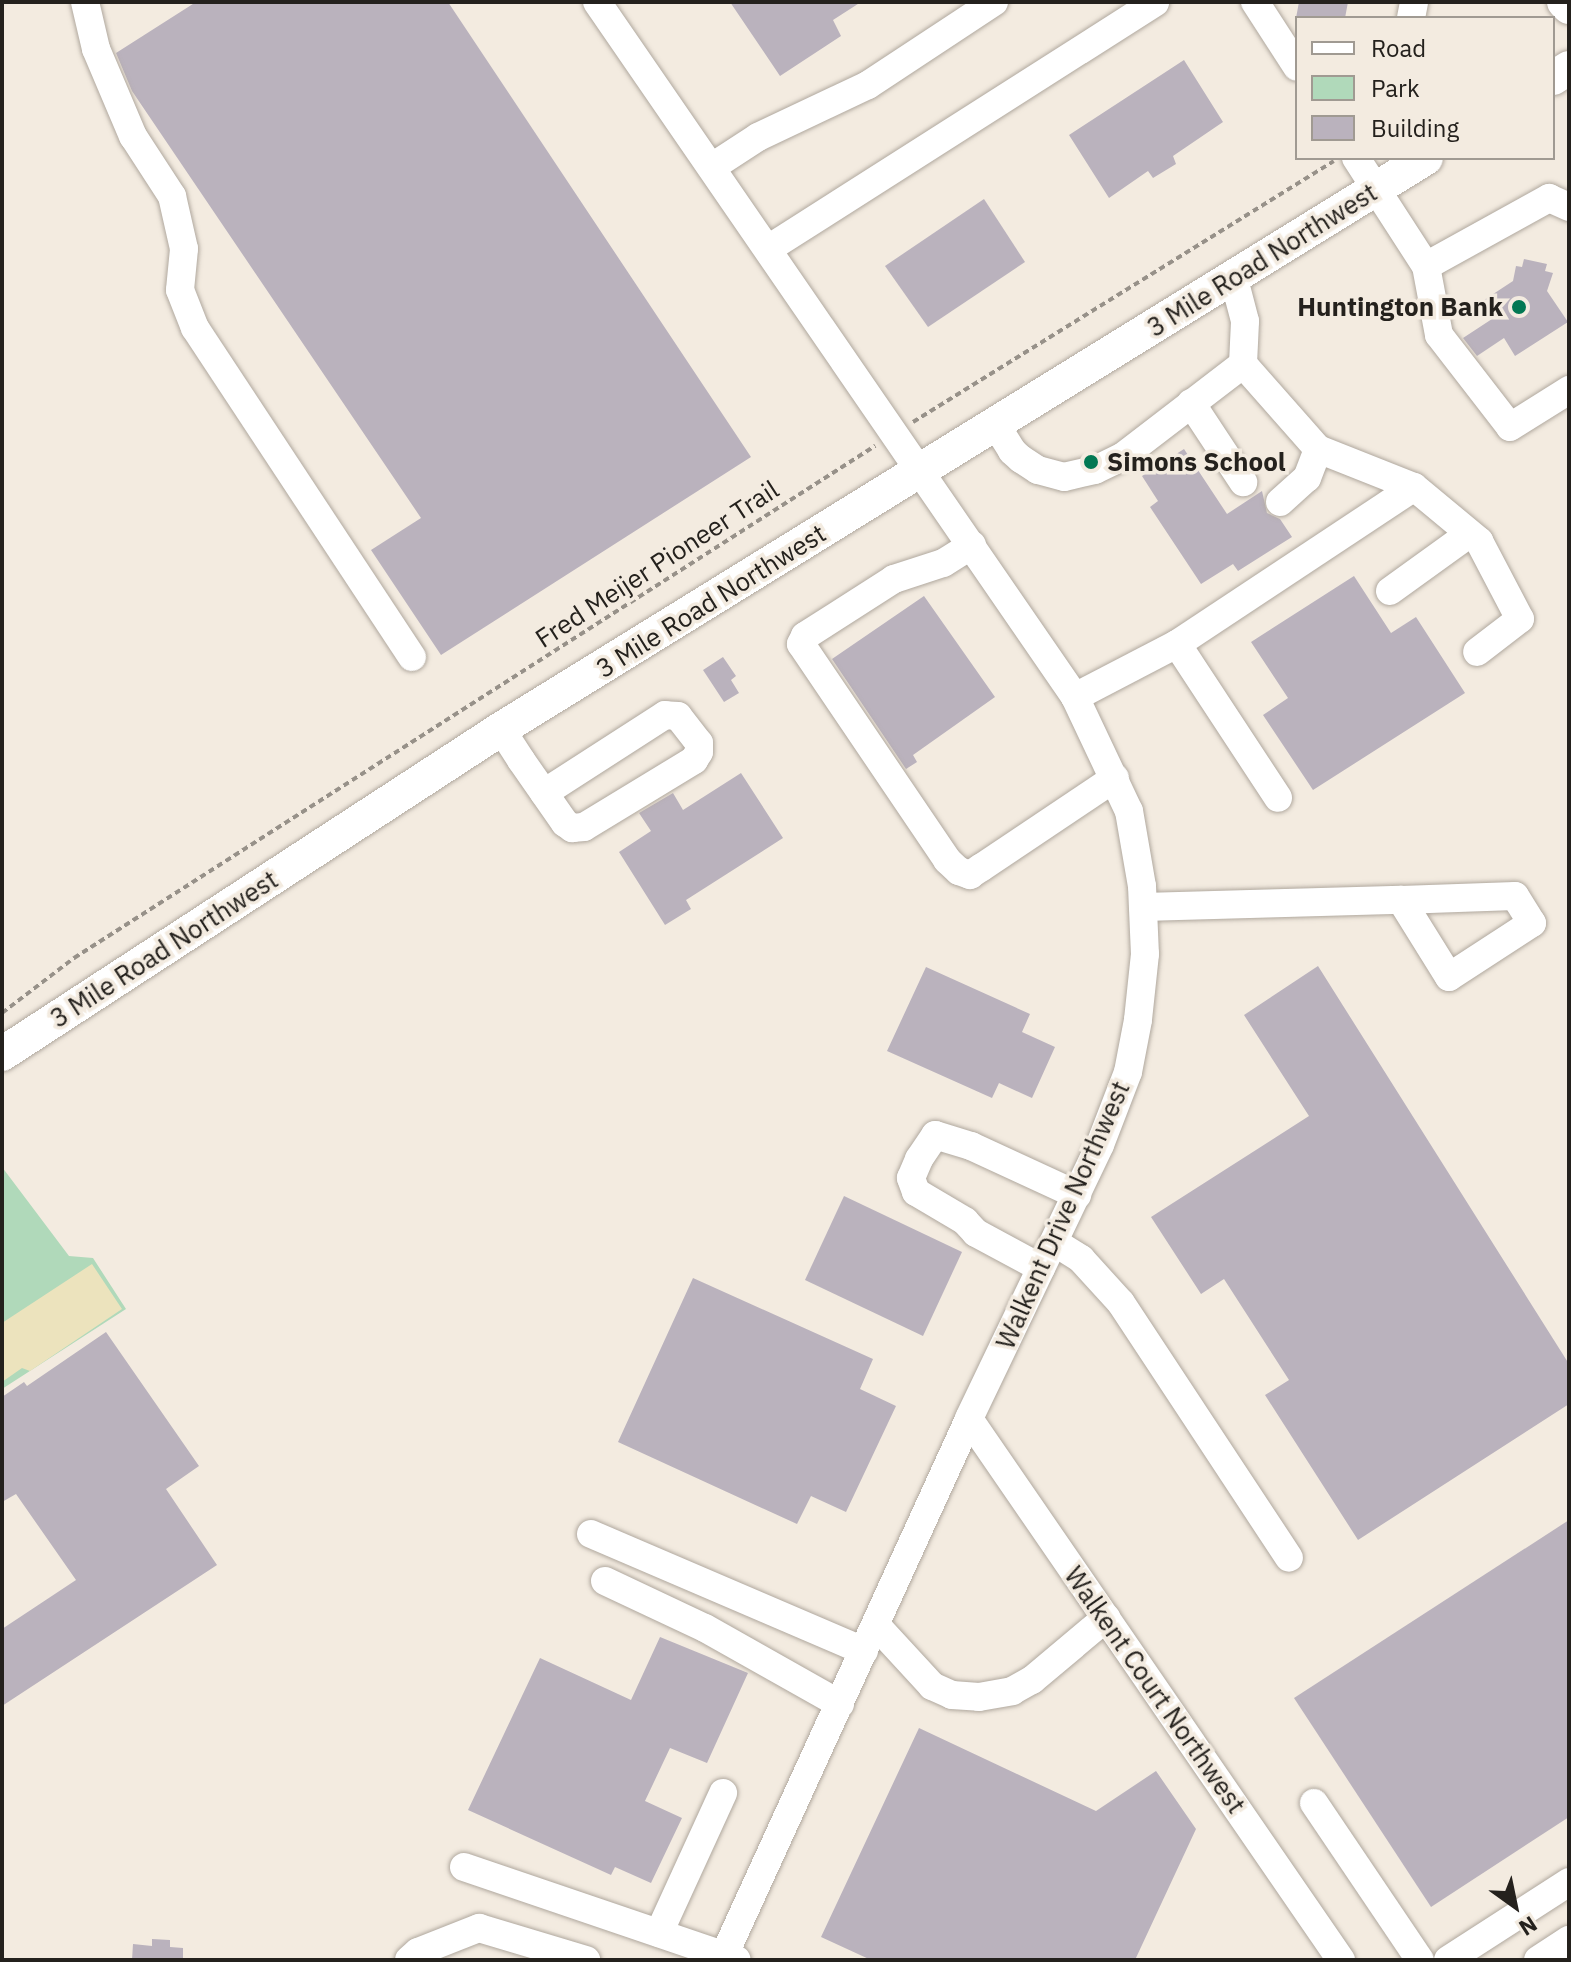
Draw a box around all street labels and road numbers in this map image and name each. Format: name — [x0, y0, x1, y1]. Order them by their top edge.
street label: 3 Mile Road Northwest — [1141, 177, 1383, 343]
street label: Fred Meijer Pioneer Trail — [530, 474, 784, 654]
street label: 3 Mile Road Northwest — [590, 518, 832, 684]
street label: 3 Mile Road Northwest — [44, 864, 284, 1034]
street label: Walkent Drive Northwest — [990, 1076, 1136, 1354]
street label: Walkent Court Northwest — [1058, 1561, 1252, 1819]

